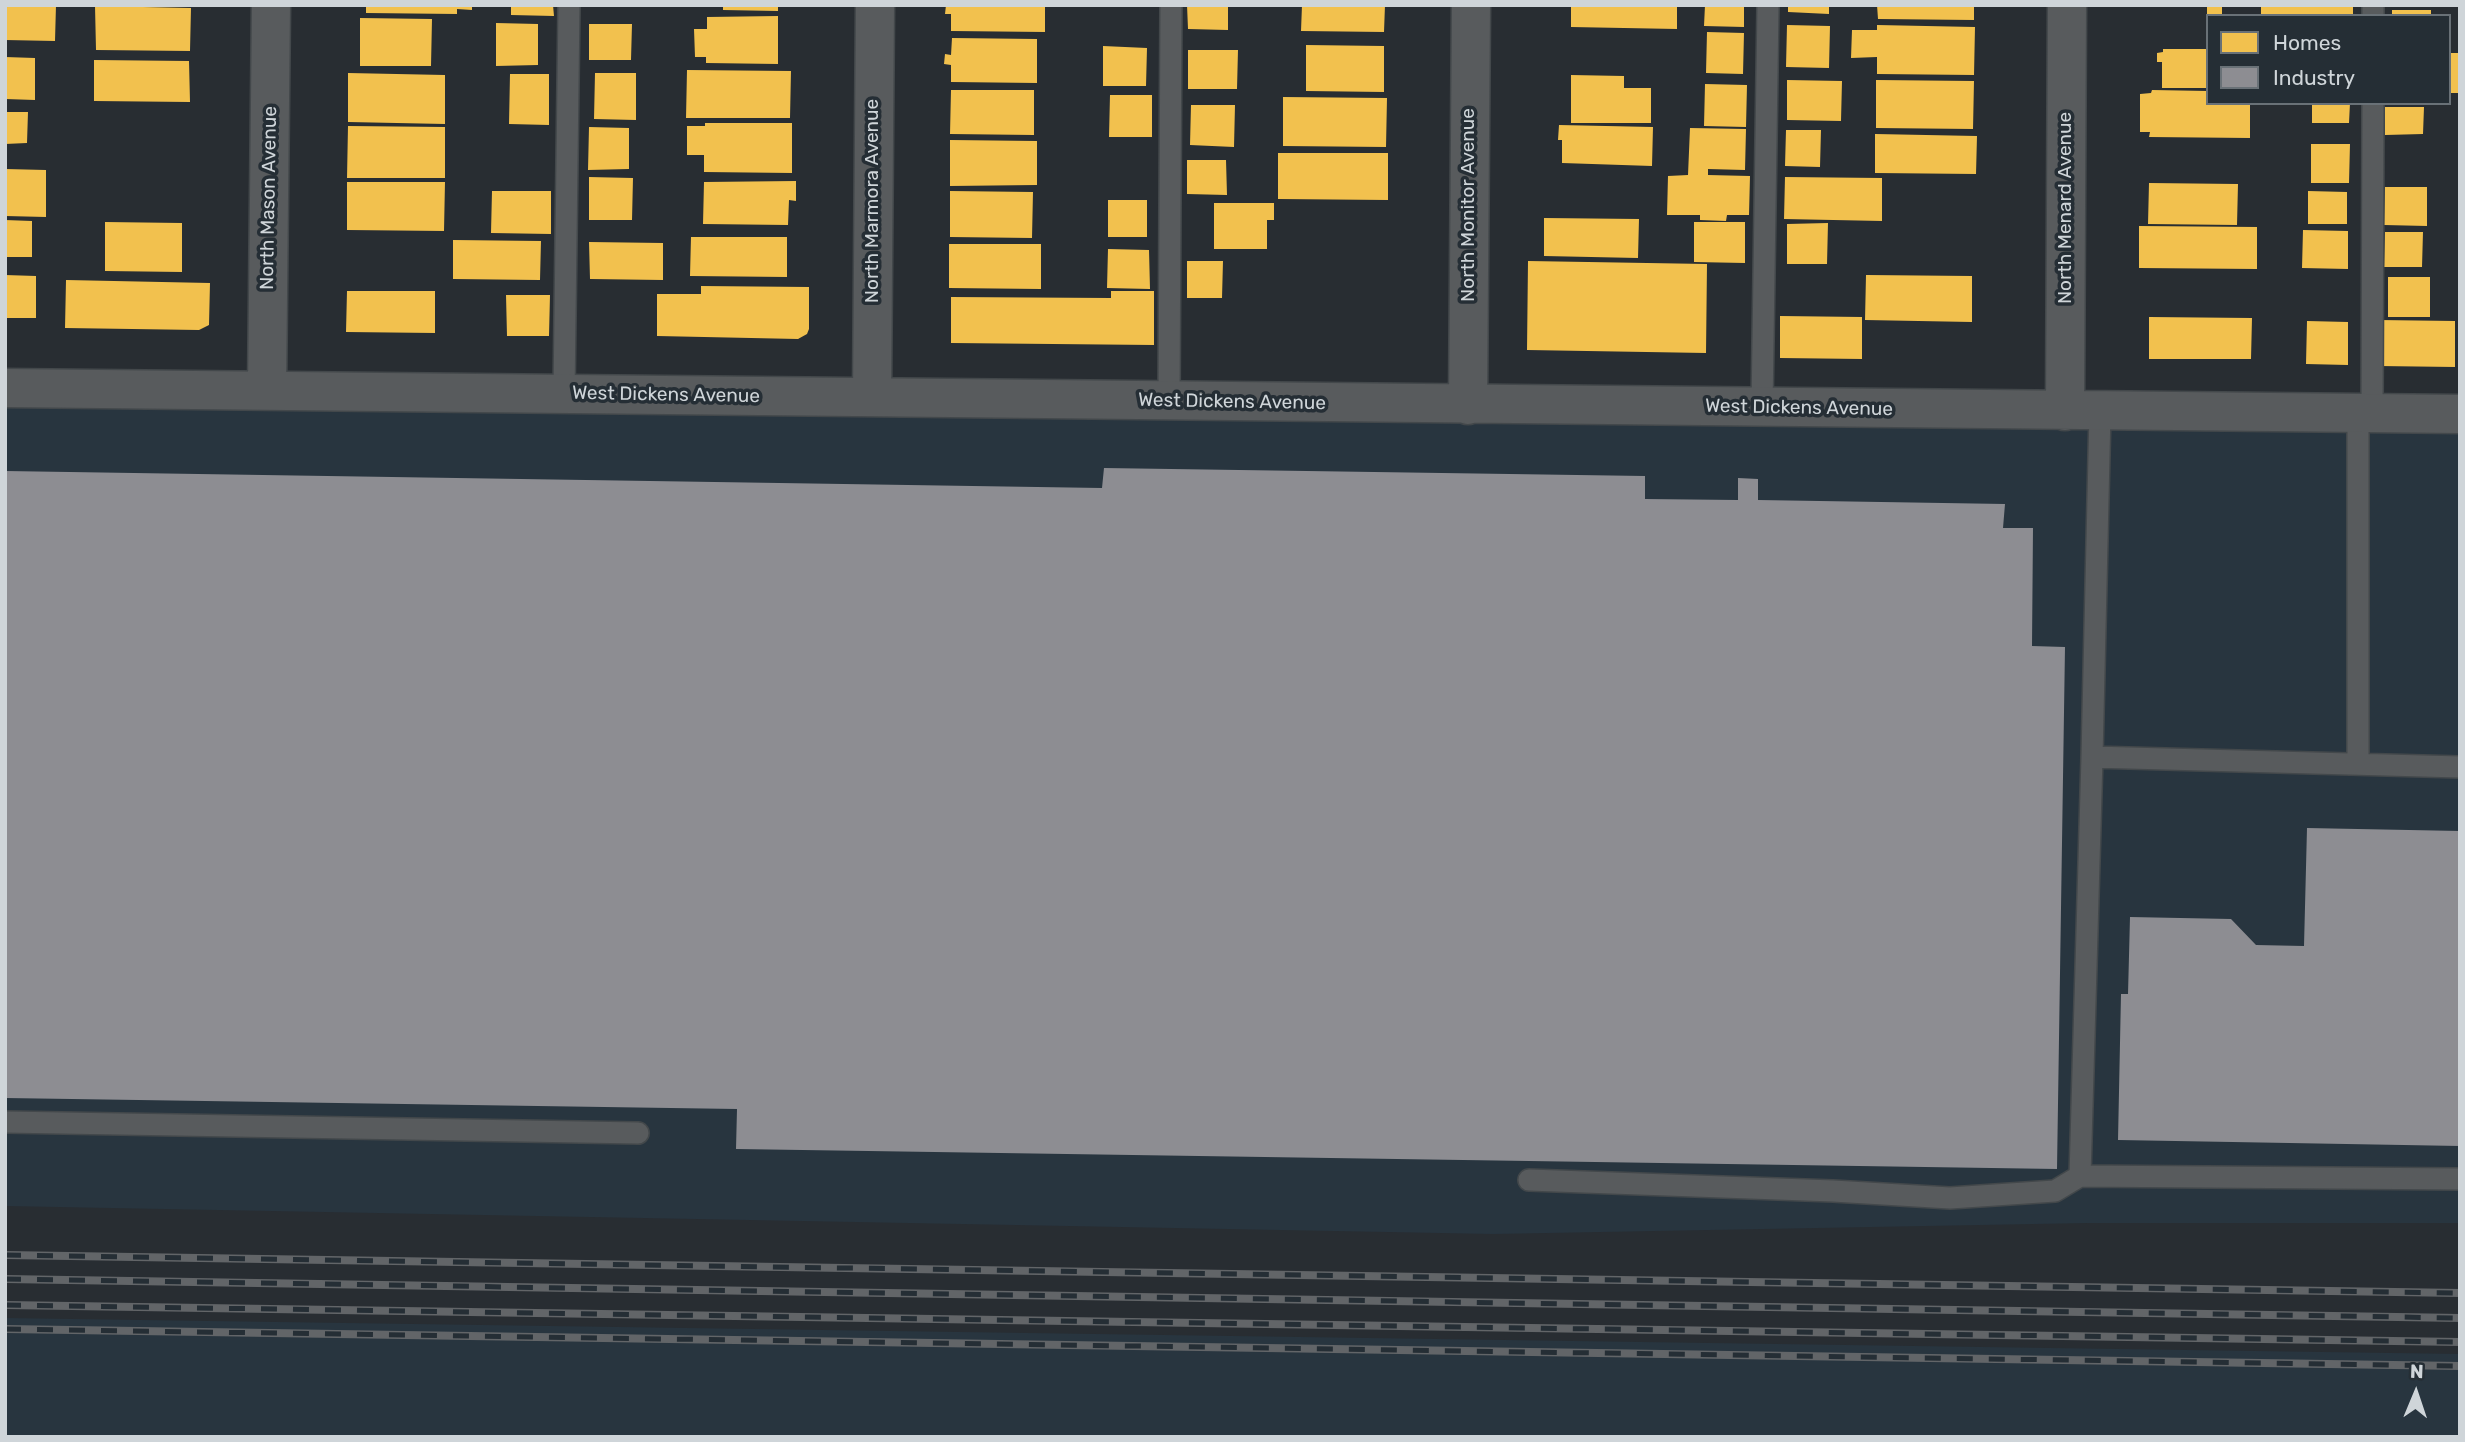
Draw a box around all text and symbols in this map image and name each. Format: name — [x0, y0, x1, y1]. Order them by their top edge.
legend — [2206, 14, 2451, 105]
text: Homes — [2273, 30, 2341, 55]
text: Industry — [2273, 65, 2355, 90]
street label: North Marmora Avenue — [862, 99, 884, 303]
street label: North Mason Avenue — [256, 106, 282, 290]
street label: North Monitor Avenue — [1458, 108, 1480, 302]
street label: North Menard Avenue — [2055, 112, 2077, 304]
street label: West Dickens Avenue — [572, 382, 760, 408]
street label: West Dickens Avenue — [1138, 389, 1326, 415]
street label: West Dickens Avenue — [1705, 395, 1893, 421]
north arrow — [2381, 1358, 2451, 1428]
text: N — [2410, 1360, 2424, 1383]

